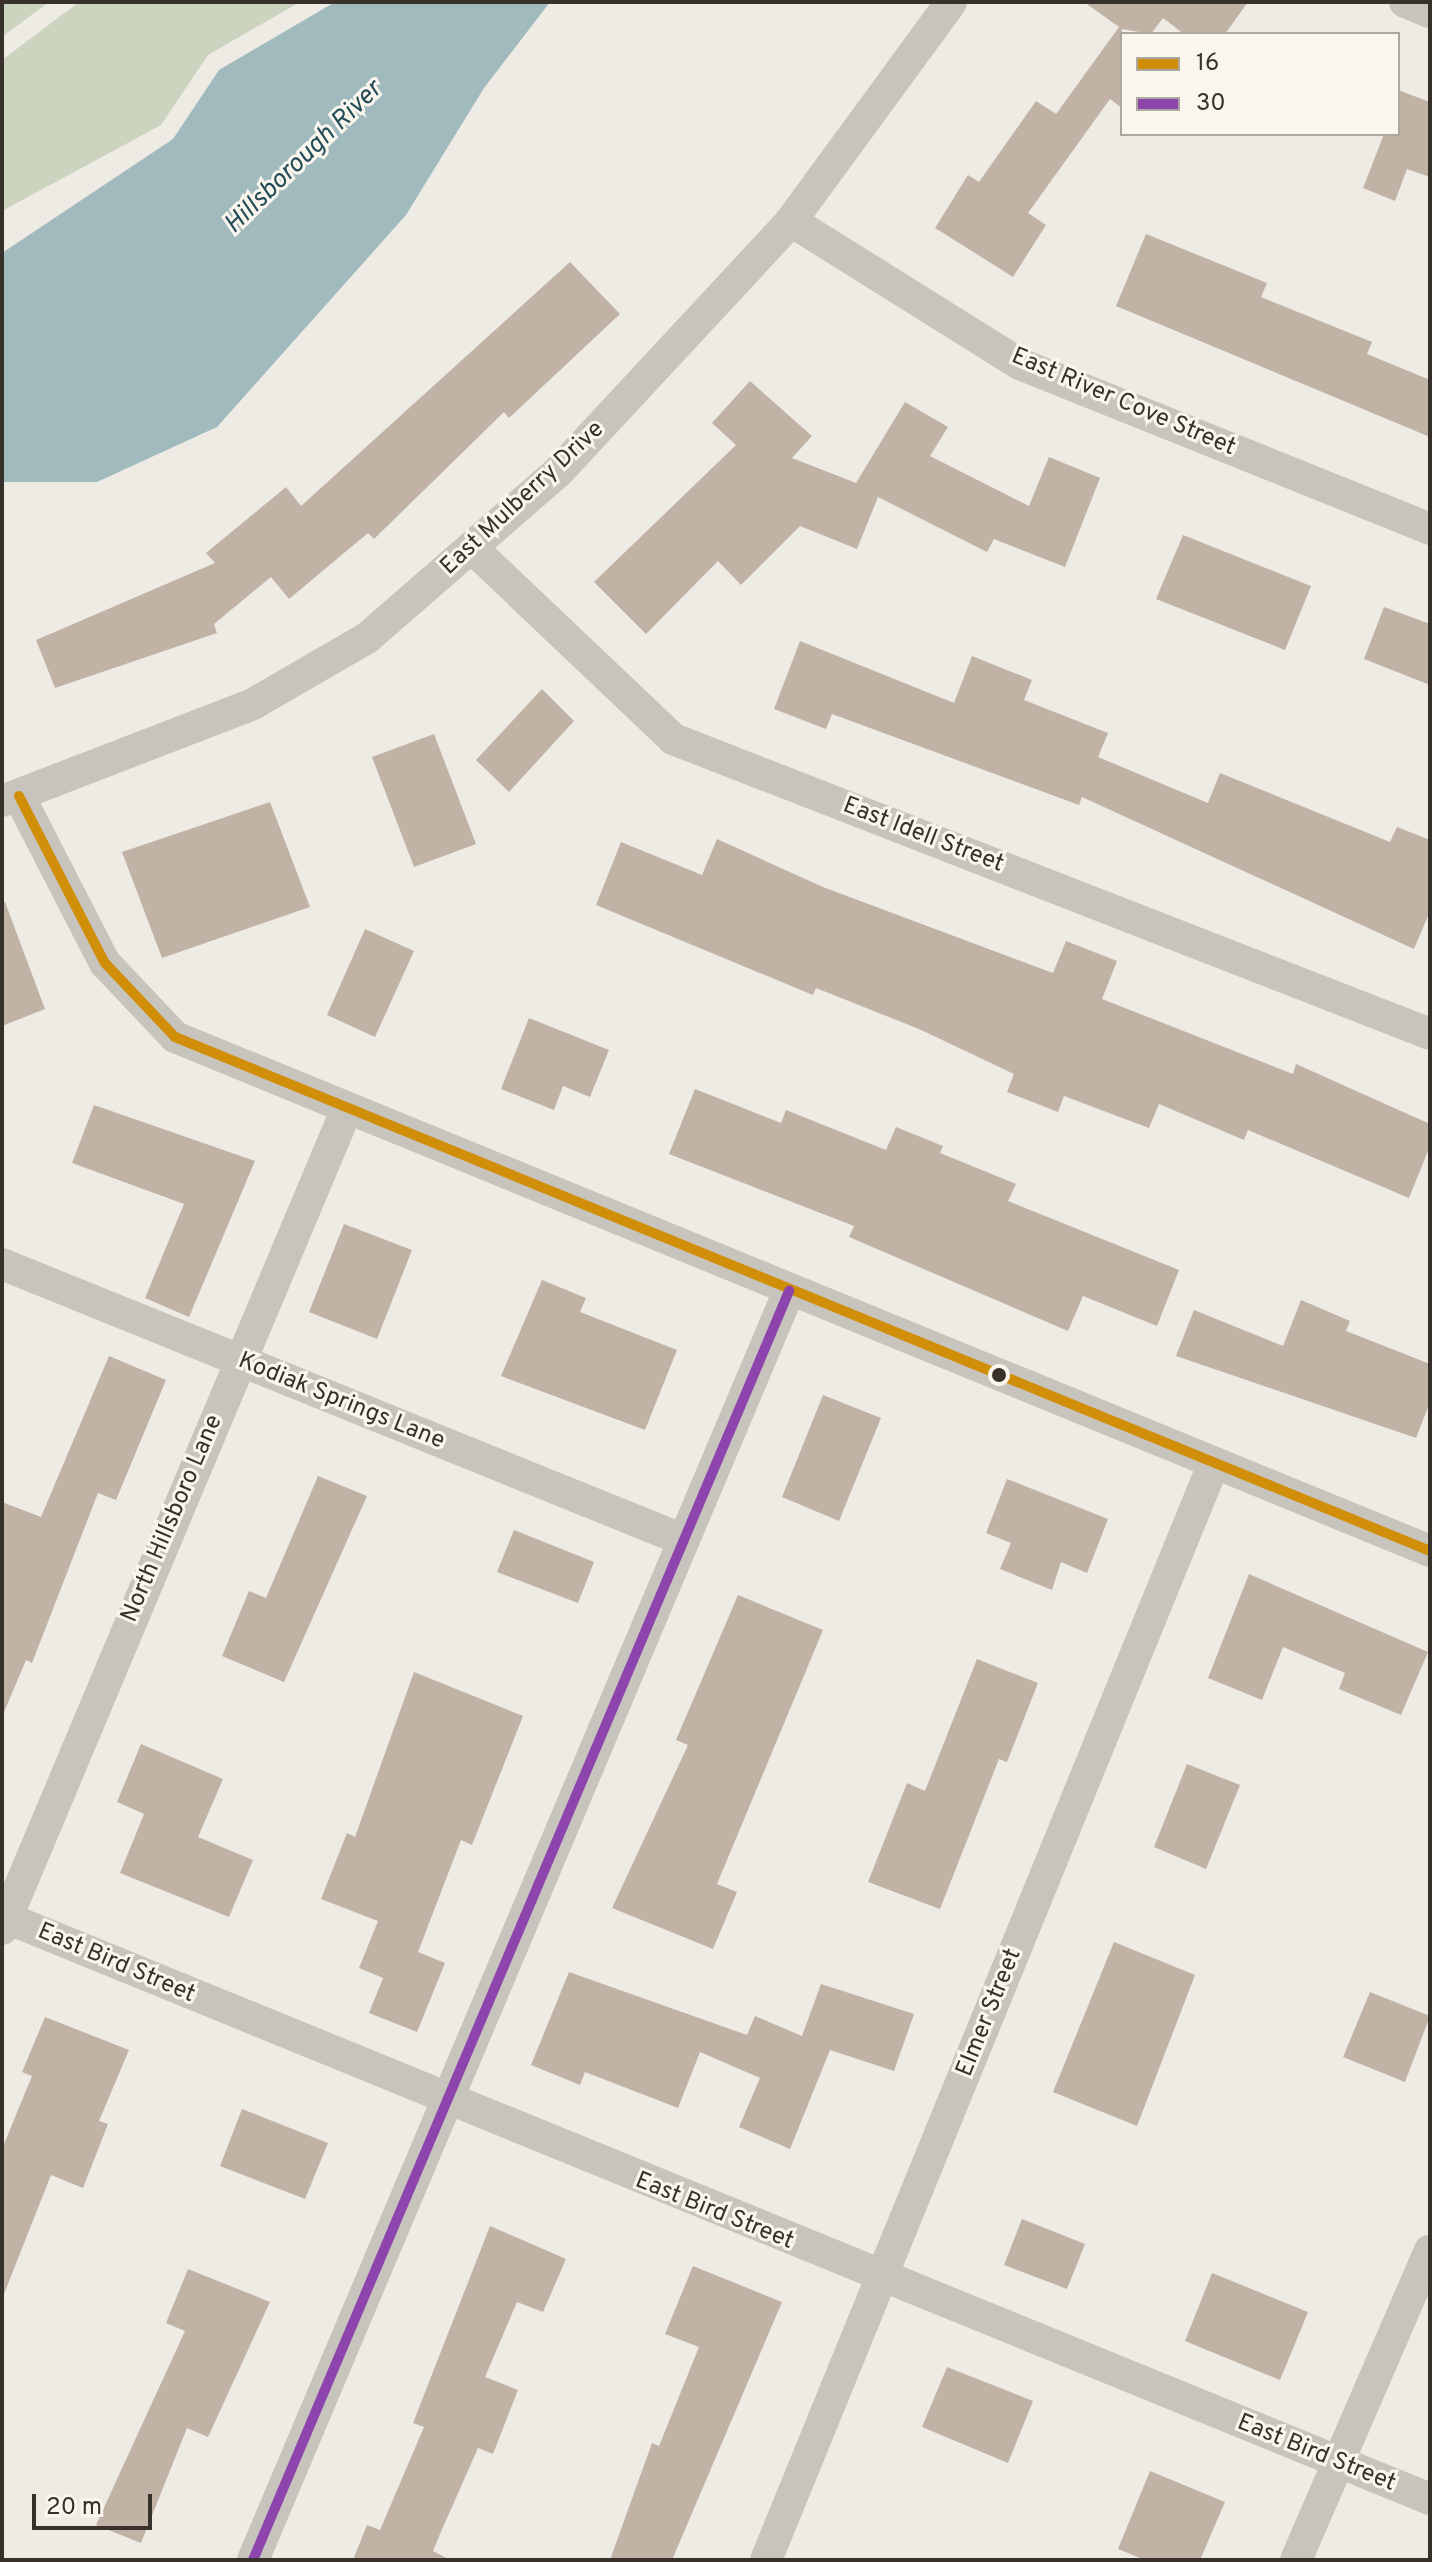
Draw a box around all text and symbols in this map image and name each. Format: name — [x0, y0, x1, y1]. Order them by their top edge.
legend — [1120, 32, 1400, 136]
text: 16 — [1196, 49, 1219, 79]
water label: Hillsborough River — [219, 75, 389, 241]
text: 30 — [1196, 89, 1226, 119]
street label: East River Cove Street — [1007, 343, 1239, 463]
street label: East Mulberry Drive — [435, 416, 611, 582]
street label: East Idell Street — [838, 792, 1008, 880]
street label: Kodiak Springs Lane — [234, 1347, 448, 1457]
unlabelled marker — [991, 1367, 1007, 1383]
street label: North Hillsboro Lane — [116, 1411, 230, 1627]
street label: East Bird Street — [33, 1918, 199, 2010]
street label: Elmer Street — [951, 1945, 1029, 2081]
street label: East Bird Street — [631, 2167, 797, 2257]
street label: East Bird Street — [1233, 2409, 1399, 2499]
scale bar — [36, 2478, 156, 2528]
text: 20 m — [46, 2493, 102, 2523]

